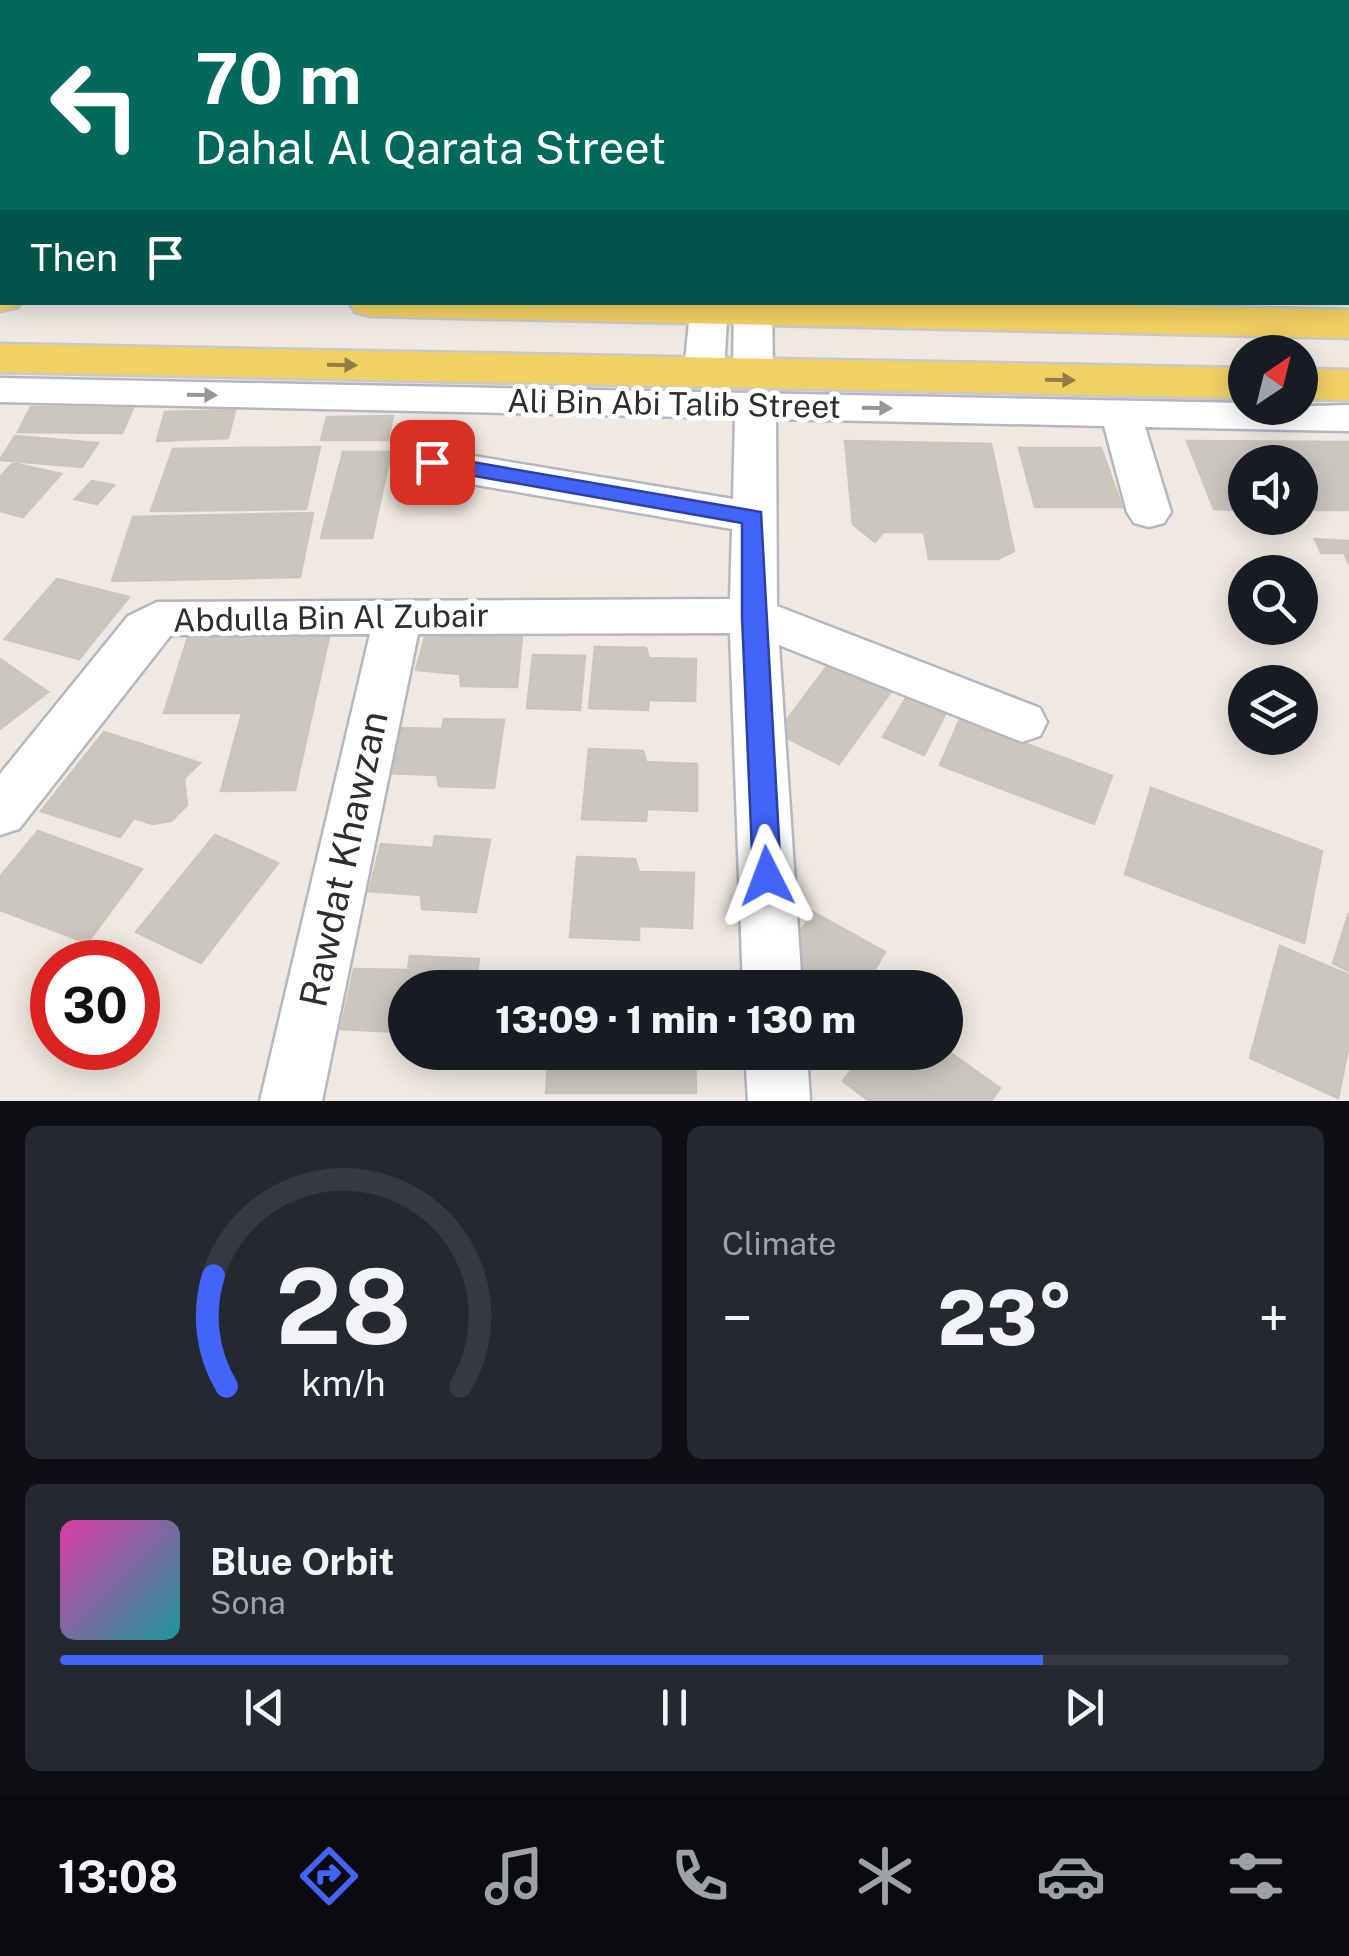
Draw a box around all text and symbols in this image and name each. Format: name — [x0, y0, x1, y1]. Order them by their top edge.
text: 70 m — [195, 37, 362, 120]
icon: left — [30, 40, 160, 170]
text: Dahal Al Qarata Street — [195, 121, 666, 174]
icon: arrive — [138, 230, 193, 285]
text: Then — [30, 235, 118, 280]
north arrow — [1228, 335, 1318, 425]
map controls — [1228, 335, 1318, 755]
one-way arrow — [327, 357, 359, 373]
one-way arrow — [1045, 372, 1077, 388]
street label: Ali Bin Abi Talib Street — [507, 382, 841, 425]
one-way arrow — [187, 387, 219, 403]
one-way arrow — [862, 400, 894, 416]
pin — [390, 420, 475, 505]
icon: arrive — [405, 435, 460, 490]
button: sound — [1228, 445, 1318, 535]
button: search — [1228, 555, 1318, 645]
street label: Abdulla Bin Al Zubair — [173, 596, 489, 639]
button: layers — [1228, 665, 1318, 755]
street label: Rawdat Khawzan — [290, 707, 397, 1011]
position arrow — [715, 824, 819, 928]
speed limit sign: 30 — [30, 940, 160, 1070]
text: 13:09 · 1 min · 130 m — [495, 997, 856, 1042]
text: Climate — [722, 1225, 836, 1262]
text: 28 — [276, 1245, 411, 1367]
text: 23° — [938, 1274, 1073, 1362]
text: − — [722, 1286, 753, 1350]
text: + — [1259, 1286, 1289, 1350]
text: km/h — [301, 1362, 386, 1404]
text: Blue Orbit — [210, 1539, 394, 1584]
text: Sona — [210, 1584, 286, 1621]
icon: previous — [237, 1680, 292, 1735]
icon: pause — [647, 1680, 702, 1735]
icon: next — [1057, 1680, 1112, 1735]
icon: directions — [294, 1841, 364, 1911]
icon: music — [479, 1841, 549, 1911]
icon: phone — [665, 1841, 735, 1911]
icon: climate — [850, 1841, 920, 1911]
icon: car — [1036, 1841, 1106, 1911]
icon: filters — [1221, 1841, 1291, 1911]
text: 13:08 — [58, 1850, 178, 1903]

